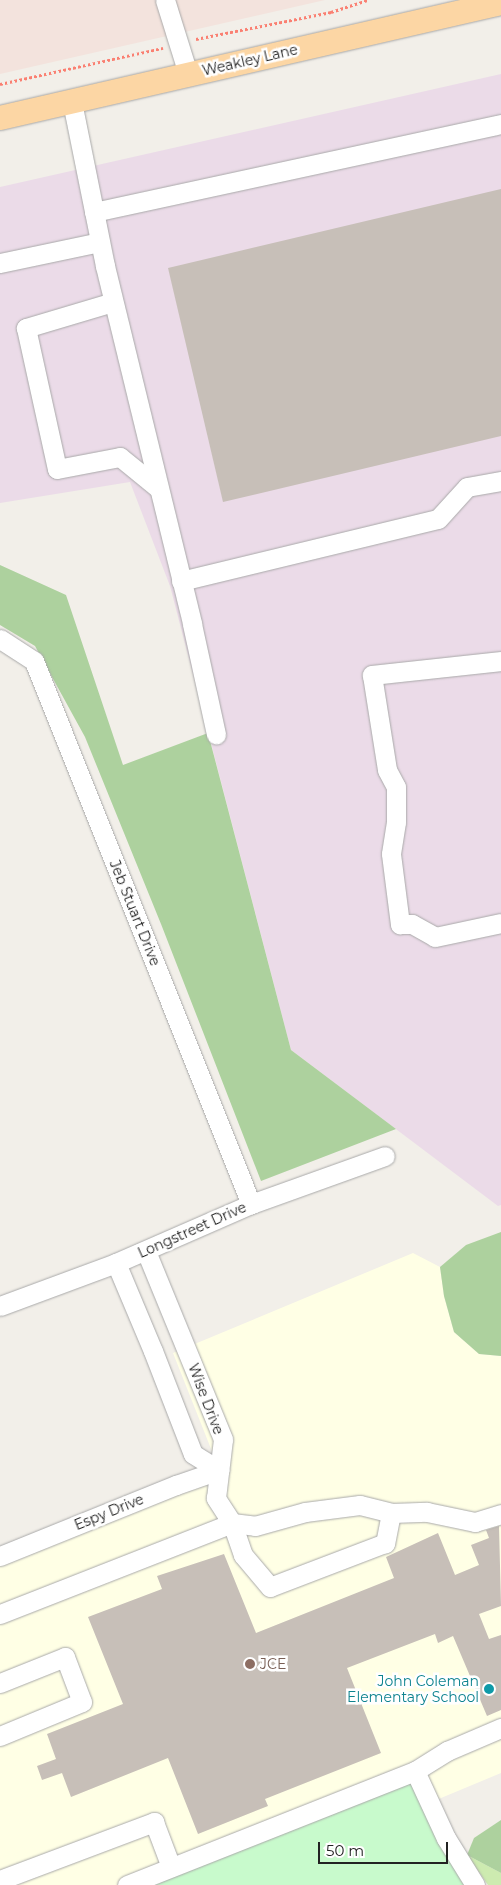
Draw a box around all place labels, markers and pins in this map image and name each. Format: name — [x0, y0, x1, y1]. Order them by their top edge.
place label: JCE — [260, 1656, 286, 1672]
marker: JCE — [244, 1658, 256, 1670]
place label: John Coleman Elementary School — [347, 1673, 479, 1705]
marker: John Coleman Elementary School — [483, 1683, 495, 1695]

